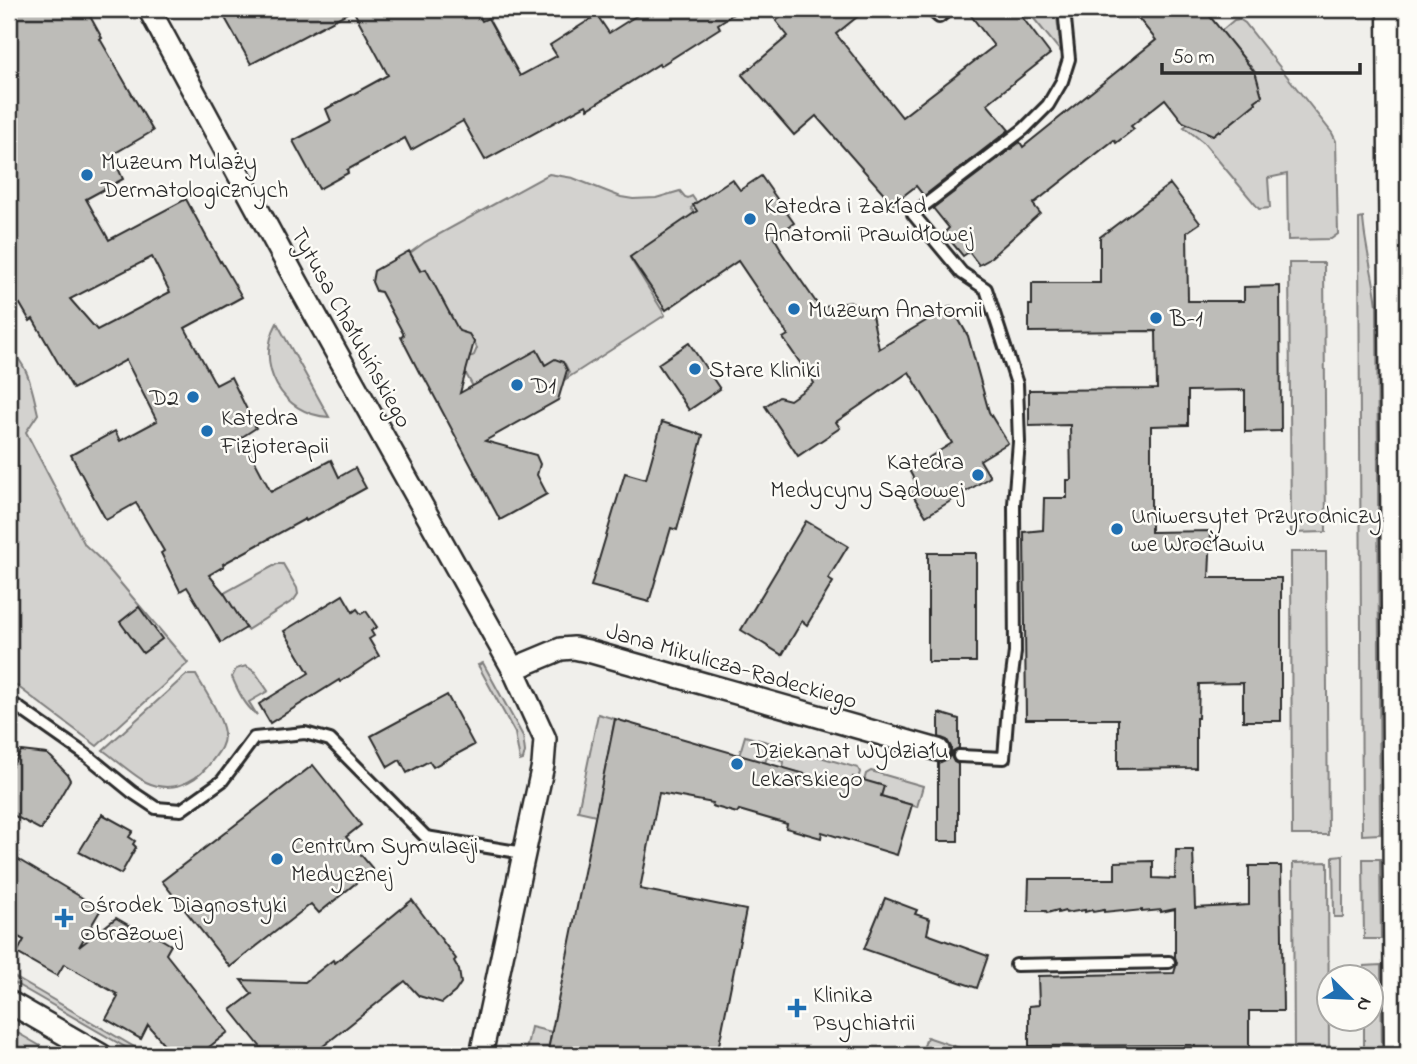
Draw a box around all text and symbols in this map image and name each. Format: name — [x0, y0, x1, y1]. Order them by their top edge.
scale bar — [1162, 32, 1359, 76]
text: 50 m — [1172, 43, 1215, 73]
place label: Muzeum Mulaży Dermatologicznych — [100, 146, 289, 210]
marker: Muzeum Mulaży Dermatologicznych — [79, 167, 95, 183]
place label: Katedra i Zakład Anatomii Prawidłowej — [764, 190, 974, 253]
marker: Katedra i Zakład Anatomii Prawidłowej — [742, 211, 758, 227]
street label: Tytusa Chałubińskiego — [279, 221, 420, 435]
place label: Muzeum Anatomii — [808, 294, 983, 329]
marker: Muzeum Anatomii — [786, 301, 802, 317]
place label: B-1 — [1169, 303, 1203, 338]
marker: B-1 — [1148, 310, 1164, 326]
place label: Stare Kliniki — [709, 354, 821, 389]
marker: Stare Kliniki — [687, 361, 703, 377]
place label: D1 — [530, 370, 557, 405]
marker: D1 — [509, 377, 525, 393]
place label: D2 — [148, 382, 179, 417]
marker: D2 — [185, 389, 201, 405]
place label: Katedra Fizjoterapii — [220, 402, 329, 465]
marker: Katedra Fizjoterapii — [199, 423, 215, 439]
place label: Katedra Medycyny Sądowej — [770, 446, 965, 510]
marker: Katedra Medycyny Sądowej — [970, 467, 986, 483]
place label: Uniwersytet Przyrodniczy we Wrocławiu — [1131, 500, 1382, 563]
marker: Uniwersytet Przyrodniczy we Wrocławiu — [1109, 521, 1125, 537]
street label: Jana Mikulicza-Radeckiego — [602, 615, 861, 720]
place label: Dziekanat Wydziału Lekarskiego — [750, 735, 949, 798]
marker: Dziekanat Wydziału Lekarskiego — [729, 756, 745, 772]
place label: Centrum Symulacji Medycznej — [291, 830, 478, 894]
marker: Centrum Symulacji Medycznej — [269, 851, 285, 867]
place label: Ośrodek Diagnostyki Obrazowej — [80, 889, 287, 952]
marker: Ośrodek Diagnostyki Obrazowej — [54, 908, 74, 928]
north arrow — [1316, 962, 1386, 1032]
place label: Klinika Psychiatrii — [813, 979, 915, 1043]
text: N — [1348, 993, 1378, 1015]
marker: Klinika Psychiatrii — [787, 998, 807, 1018]

